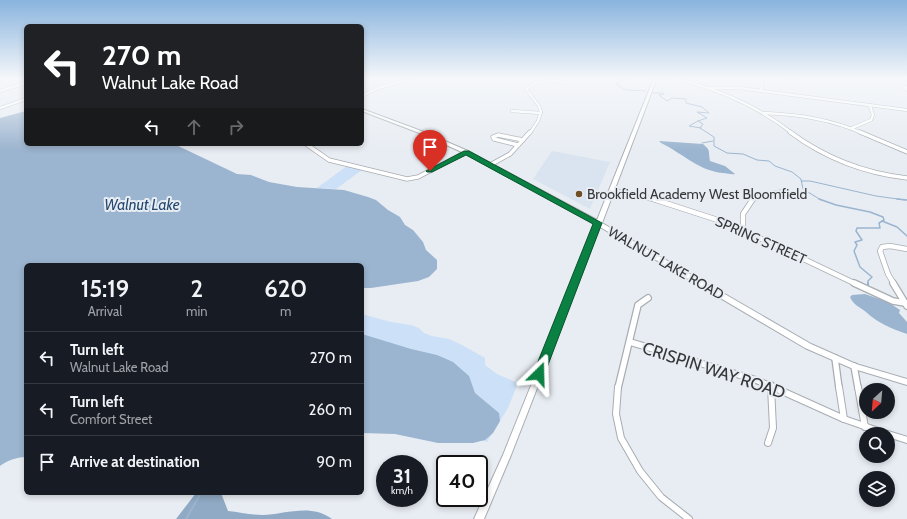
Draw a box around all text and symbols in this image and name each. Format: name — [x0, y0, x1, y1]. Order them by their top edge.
text: 270 m — [102, 38, 181, 72]
icon: left — [36, 40, 88, 92]
text: Walnut Lake Road — [102, 72, 238, 94]
icon: left — [141, 116, 163, 138]
icon: ahead — [183, 116, 205, 138]
icon: right — [225, 116, 247, 138]
pin — [413, 130, 447, 171]
icon: arrive — [419, 136, 441, 158]
place label: Brookfield Academy West Bloomfield — [587, 185, 807, 203]
marker: Brookfield Academy West Bloomfield — [574, 189, 584, 199]
water label: Walnut Lake — [104, 196, 180, 214]
street label: SPRING STREET — [713, 212, 810, 268]
street label: WALNUT LAKE ROAD — [605, 222, 727, 304]
text: 15:19 — [81, 274, 129, 303]
text: 2 — [190, 274, 203, 303]
text: 620 — [264, 274, 307, 303]
text: Arrival — [88, 303, 122, 319]
text: min — [186, 303, 207, 319]
text: m — [280, 303, 291, 319]
street label: CRISPIN WAY ROAD — [640, 337, 788, 403]
text: Turn left — [70, 341, 124, 359]
icon: left — [36, 347, 58, 369]
text: 270 m — [310, 349, 352, 367]
position arrow — [518, 353, 560, 395]
text: Walnut Lake Road — [70, 359, 169, 375]
north arrow — [859, 383, 895, 419]
map controls — [859, 383, 895, 507]
text: Turn left — [70, 393, 124, 411]
icon: left — [36, 399, 58, 421]
text: 260 m — [309, 401, 352, 419]
text: Comfort Street — [70, 411, 152, 427]
button: search — [859, 427, 895, 463]
icon: arrive — [36, 451, 58, 473]
text: Arrive at destination — [70, 453, 200, 471]
text: 90 m — [316, 453, 352, 471]
speed limit sign: 40 — [436, 455, 488, 507]
text: 31 — [393, 464, 411, 488]
button: layers — [859, 471, 895, 507]
text: km/h — [391, 484, 413, 497]

